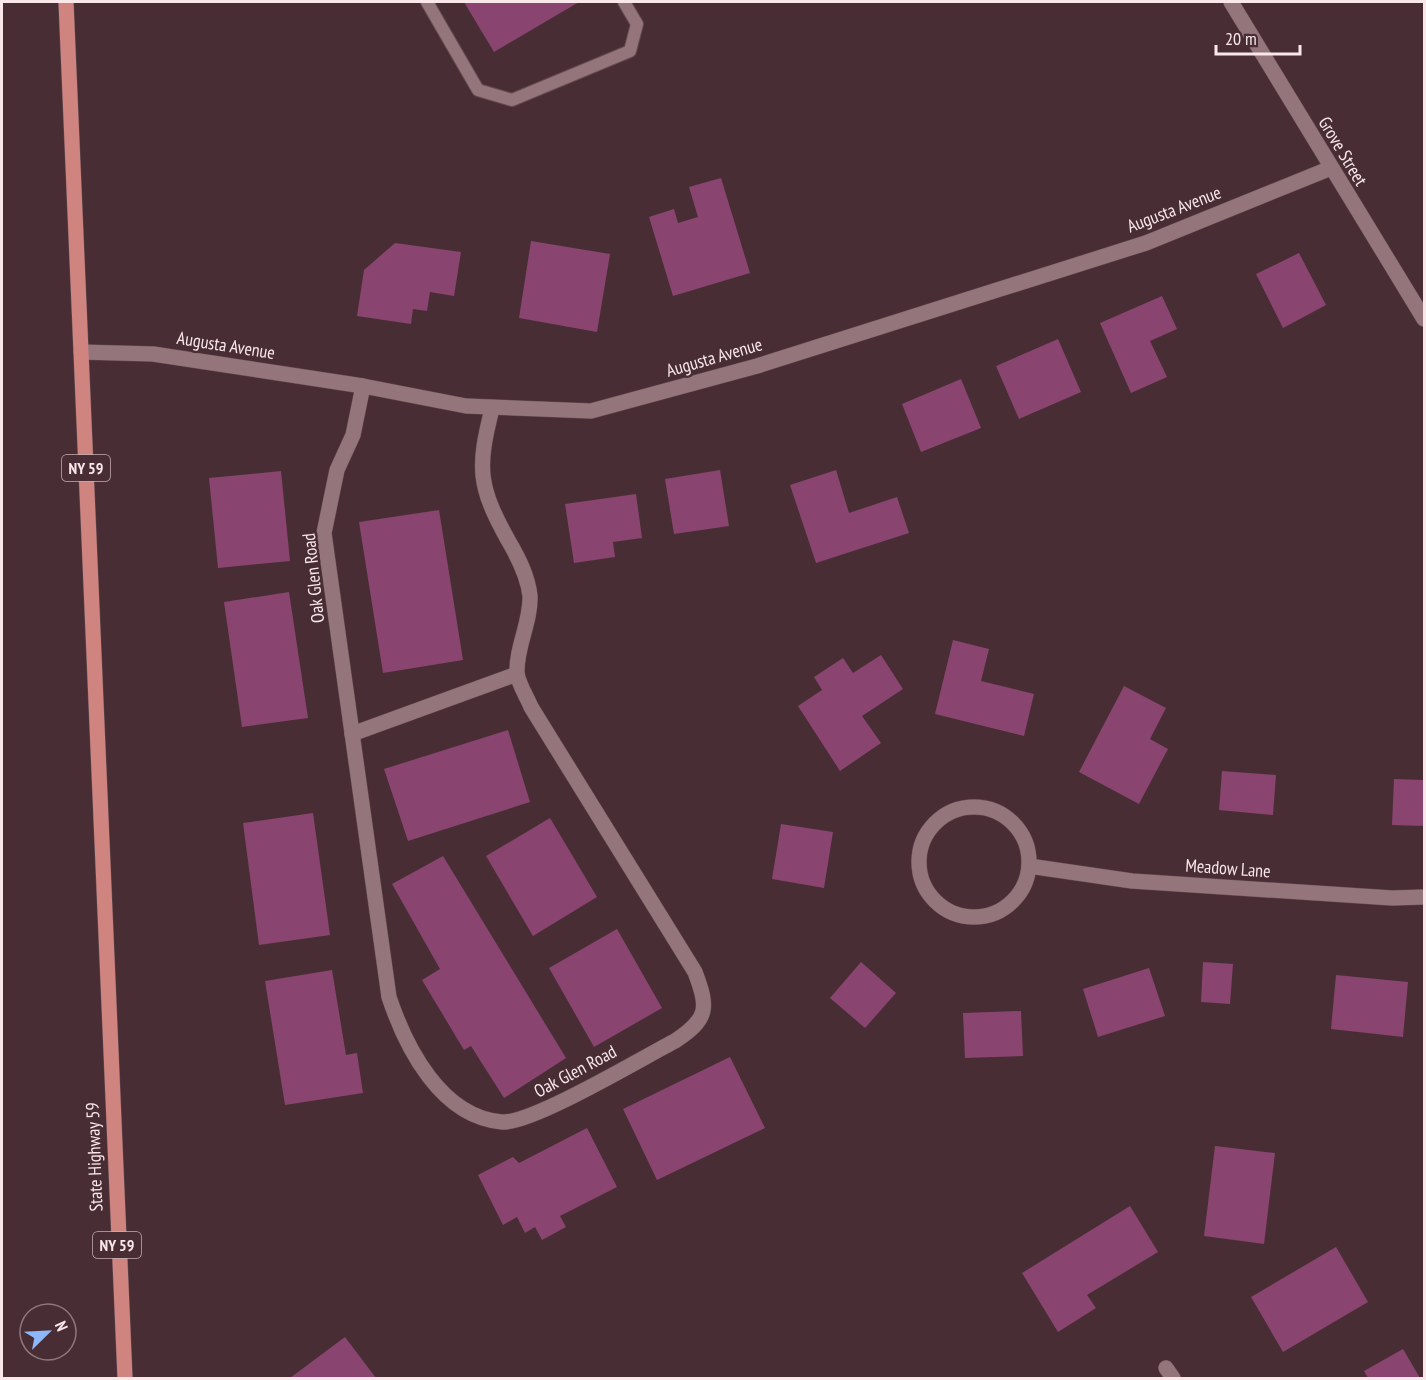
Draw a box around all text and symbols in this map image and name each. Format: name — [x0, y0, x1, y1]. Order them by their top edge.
scale bar — [1216, 18, 1300, 56]
text: 20 m — [1225, 27, 1257, 50]
street label: Grove Street — [1313, 112, 1373, 190]
street label: Augusta Avenue — [1124, 181, 1224, 237]
street label: Augusta Avenue — [175, 326, 277, 364]
street label: Augusta Avenue — [663, 332, 765, 382]
road number: NY 59 — [62, 455, 110, 481]
street label: Oak Glen Road — [297, 532, 329, 624]
street label: Meadow Lane — [1185, 854, 1271, 882]
street label: Oak Glen Road — [530, 1040, 620, 1102]
street label: State Highway 59 — [81, 1102, 107, 1212]
road number: NY 59 — [93, 1232, 141, 1258]
north arrow — [18, 1302, 78, 1362]
text: N — [51, 1318, 73, 1334]

